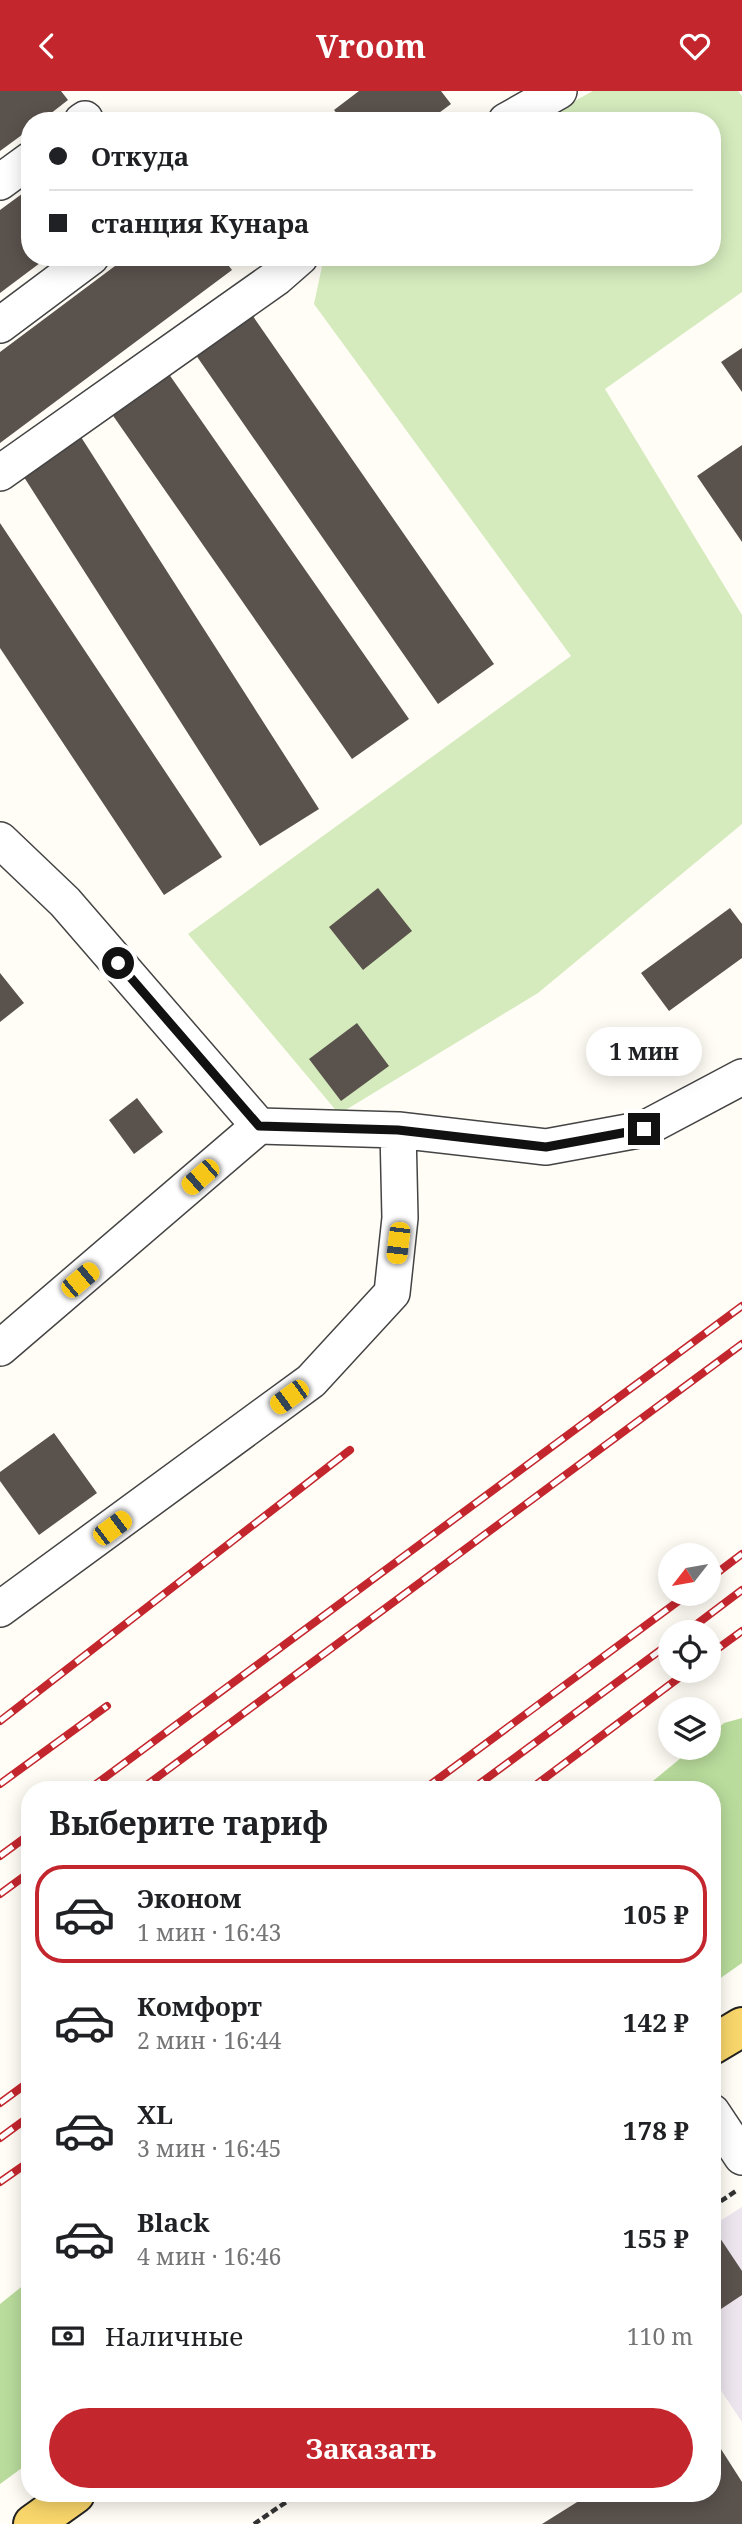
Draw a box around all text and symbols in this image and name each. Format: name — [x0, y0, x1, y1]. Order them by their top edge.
text: Vroom — [316, 24, 426, 67]
icon: back — [28, 27, 66, 65]
icon: heart — [676, 27, 714, 65]
text: Откуда — [91, 138, 189, 174]
text: станция Кунара — [91, 205, 310, 241]
route start — [102, 947, 134, 979]
callout: 1 мин — [586, 1027, 702, 1077]
text: 1 мин — [609, 1035, 679, 1067]
route end — [628, 1113, 660, 1145]
car — [178, 1155, 223, 1199]
car — [386, 1221, 411, 1265]
car — [58, 1258, 103, 1302]
car — [266, 1376, 313, 1418]
car — [89, 1507, 136, 1549]
north arrow — [658, 1543, 721, 1607]
map controls — [658, 1543, 721, 1760]
button: locate — [658, 1620, 721, 1683]
button: layers — [658, 1697, 721, 1760]
text: Выберите тариф — [49, 1801, 328, 1844]
text: Эконом — [137, 1880, 241, 1916]
icon: car — [53, 1883, 116, 1946]
text: 105 ₽ — [623, 1896, 689, 1932]
text: 1 мин · 16:43 — [137, 1916, 281, 1948]
text: Комфорт — [137, 1988, 262, 2024]
icon: car — [53, 1991, 116, 2054]
text: 142 ₽ — [623, 2004, 689, 2040]
text: 2 мин · 16:44 — [137, 2024, 281, 2056]
text: XL — [137, 2096, 173, 2132]
icon: car — [53, 2099, 116, 2162]
text: 178 ₽ — [623, 2112, 689, 2148]
text: 3 мин · 16:45 — [137, 2132, 281, 2164]
text: Black — [137, 2204, 210, 2240]
icon: car — [53, 2207, 116, 2270]
text: 155 ₽ — [623, 2220, 689, 2256]
text: 4 мин · 16:46 — [137, 2240, 281, 2272]
icon: cash — [49, 2317, 87, 2355]
text: Наличные — [105, 2318, 243, 2354]
text: 110 m — [627, 2320, 693, 2352]
button: Заказать — [49, 2408, 693, 2488]

